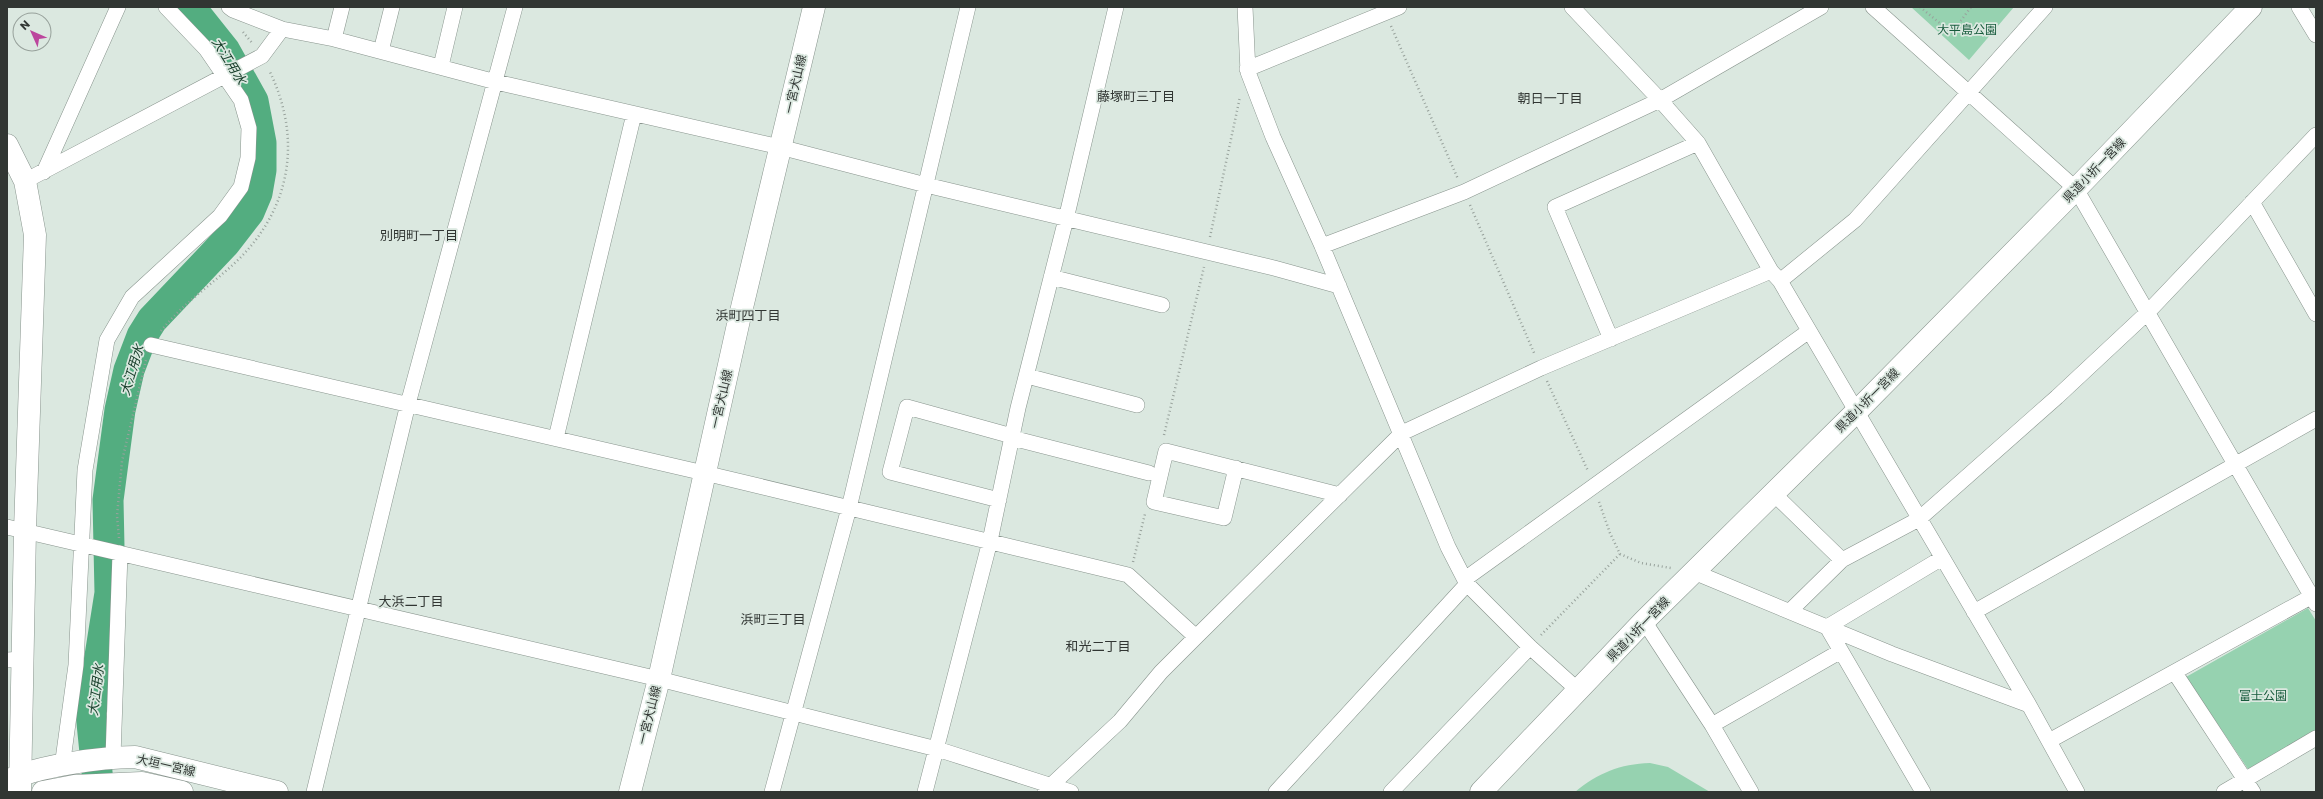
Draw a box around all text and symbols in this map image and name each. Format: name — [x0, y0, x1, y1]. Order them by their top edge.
north arrow — [12, 12, 52, 52]
text: N — [16, 16, 34, 34]
park label: 大平島公園 — [1937, 21, 1997, 38]
water label: 大江用水 — [207, 34, 252, 90]
street label: 一宮犬山線 — [780, 53, 810, 115]
district label: 藤塚町三丁目 — [1097, 87, 1175, 106]
district label: 朝日一丁目 — [1517, 89, 1583, 108]
street label: 県道小折一宮線 — [2059, 134, 2129, 206]
district label: 別明町一丁目 — [380, 226, 458, 245]
district label: 浜町四丁目 — [715, 306, 781, 325]
water label: 大江用水 — [115, 340, 149, 398]
street label: 県道小折一宮線 — [1831, 364, 1903, 436]
street label: 一宮犬山線 — [706, 368, 736, 430]
district label: 大浜二丁目 — [378, 592, 444, 611]
street label: 県道小折一宮線 — [1603, 593, 1673, 665]
district label: 浜町三丁目 — [740, 610, 806, 629]
district label: 和光二丁目 — [1065, 637, 1131, 656]
water label: 大江用水 — [83, 661, 109, 717]
street label: 一宮犬山線 — [633, 684, 665, 746]
park label: 富士公園 — [2239, 687, 2287, 704]
street label: 大垣一宮線 — [135, 750, 197, 780]

